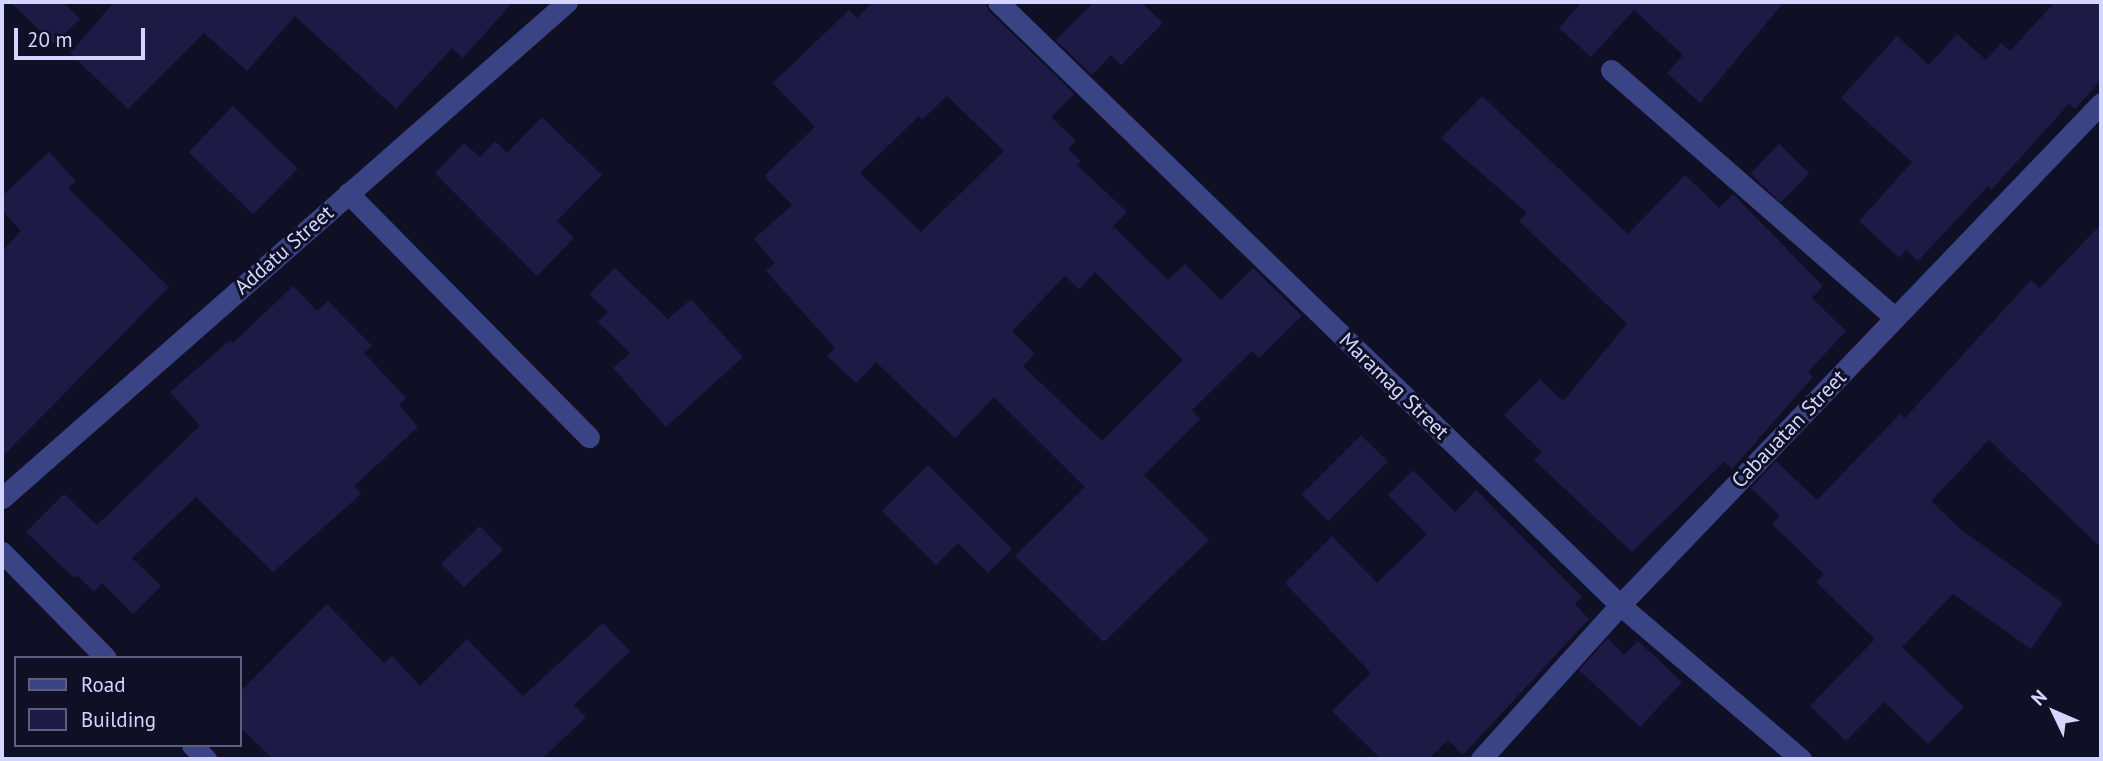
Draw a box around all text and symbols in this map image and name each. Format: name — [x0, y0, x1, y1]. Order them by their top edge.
scale bar — [18, 14, 149, 58]
text: 20 m — [27, 26, 73, 53]
street label: Addatu Street — [229, 200, 339, 300]
street label: Maramag Street — [1334, 327, 1454, 445]
street label: Cabauatan Street — [1727, 365, 1851, 493]
legend — [14, 656, 242, 747]
text: Road — [81, 671, 125, 698]
north arrow — [2019, 677, 2089, 747]
text: N — [2026, 685, 2052, 710]
text: Building — [81, 706, 156, 733]

